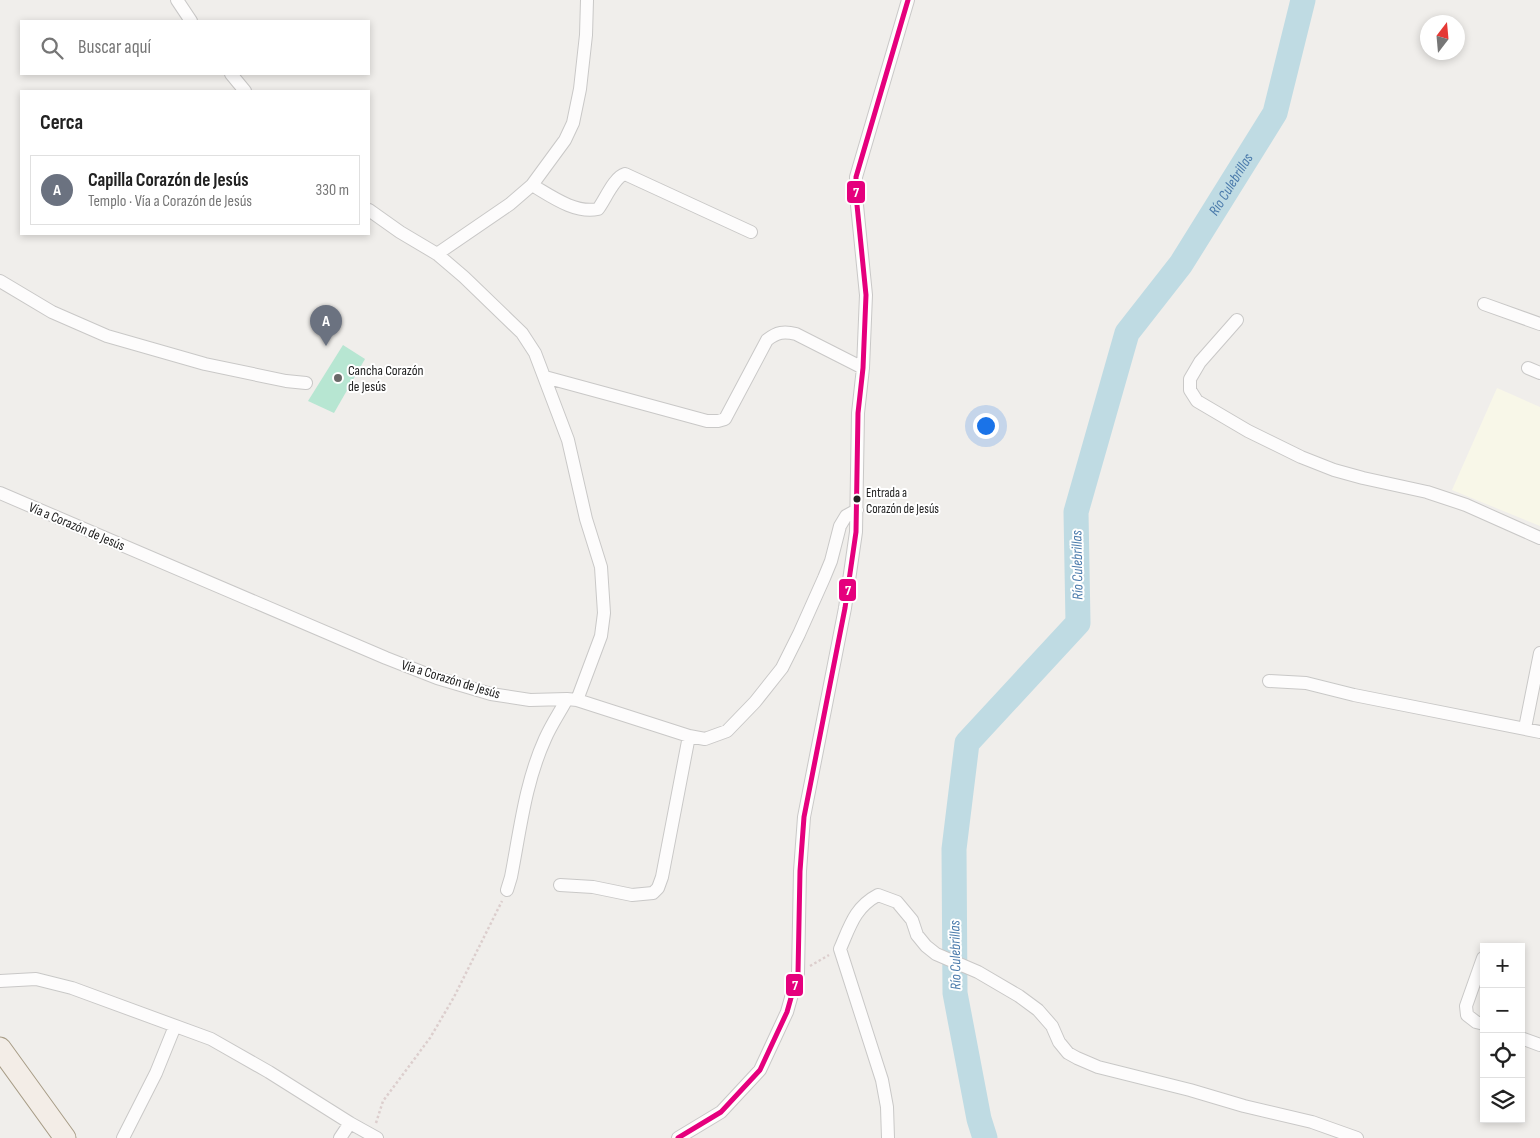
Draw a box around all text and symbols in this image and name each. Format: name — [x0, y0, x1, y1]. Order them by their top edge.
north arrow — [1420, 15, 1465, 60]
search box — [20, 20, 370, 75]
icon: search — [38, 34, 66, 62]
text: Buscar aquí — [78, 36, 151, 59]
text: Cerca — [40, 110, 83, 135]
water label: Río Culebrillas — [1205, 149, 1258, 219]
text: Capilla Corazón de Jesús — [88, 169, 249, 192]
line badge: 7 — [846, 180, 866, 204]
text: A — [53, 181, 61, 200]
text: 330 m — [316, 181, 349, 200]
text: 7 — [853, 184, 860, 201]
text: Templo · Vía a Corazón de Jesús — [88, 192, 252, 211]
pin: A — [310, 305, 342, 346]
place label: Cancha Corazón de Jesús — [348, 362, 423, 395]
marker: Cancha Corazón de Jesús — [332, 372, 344, 384]
your location — [973, 413, 999, 439]
place label: Entrada a Corazón de Jesús — [866, 485, 939, 517]
marker: Entrada a Corazón de Jesús — [852, 494, 862, 504]
street label: Vía a Corazón de Jesús — [26, 499, 127, 554]
water label: Río Culebrillas — [1067, 529, 1088, 600]
line badge: 7 — [838, 578, 857, 602]
text: 7 — [845, 582, 852, 599]
street label: Vía a Corazón de Jesús — [399, 656, 502, 703]
water label: Río Culebrillas — [945, 919, 966, 990]
map controls — [1480, 943, 1525, 1123]
button: + — [1480, 943, 1525, 988]
line badge: 7 — [785, 973, 804, 997]
text: 7 — [792, 977, 799, 994]
button: − — [1480, 988, 1525, 1033]
button: locate — [1480, 1033, 1525, 1078]
button: layers — [1480, 1078, 1525, 1123]

